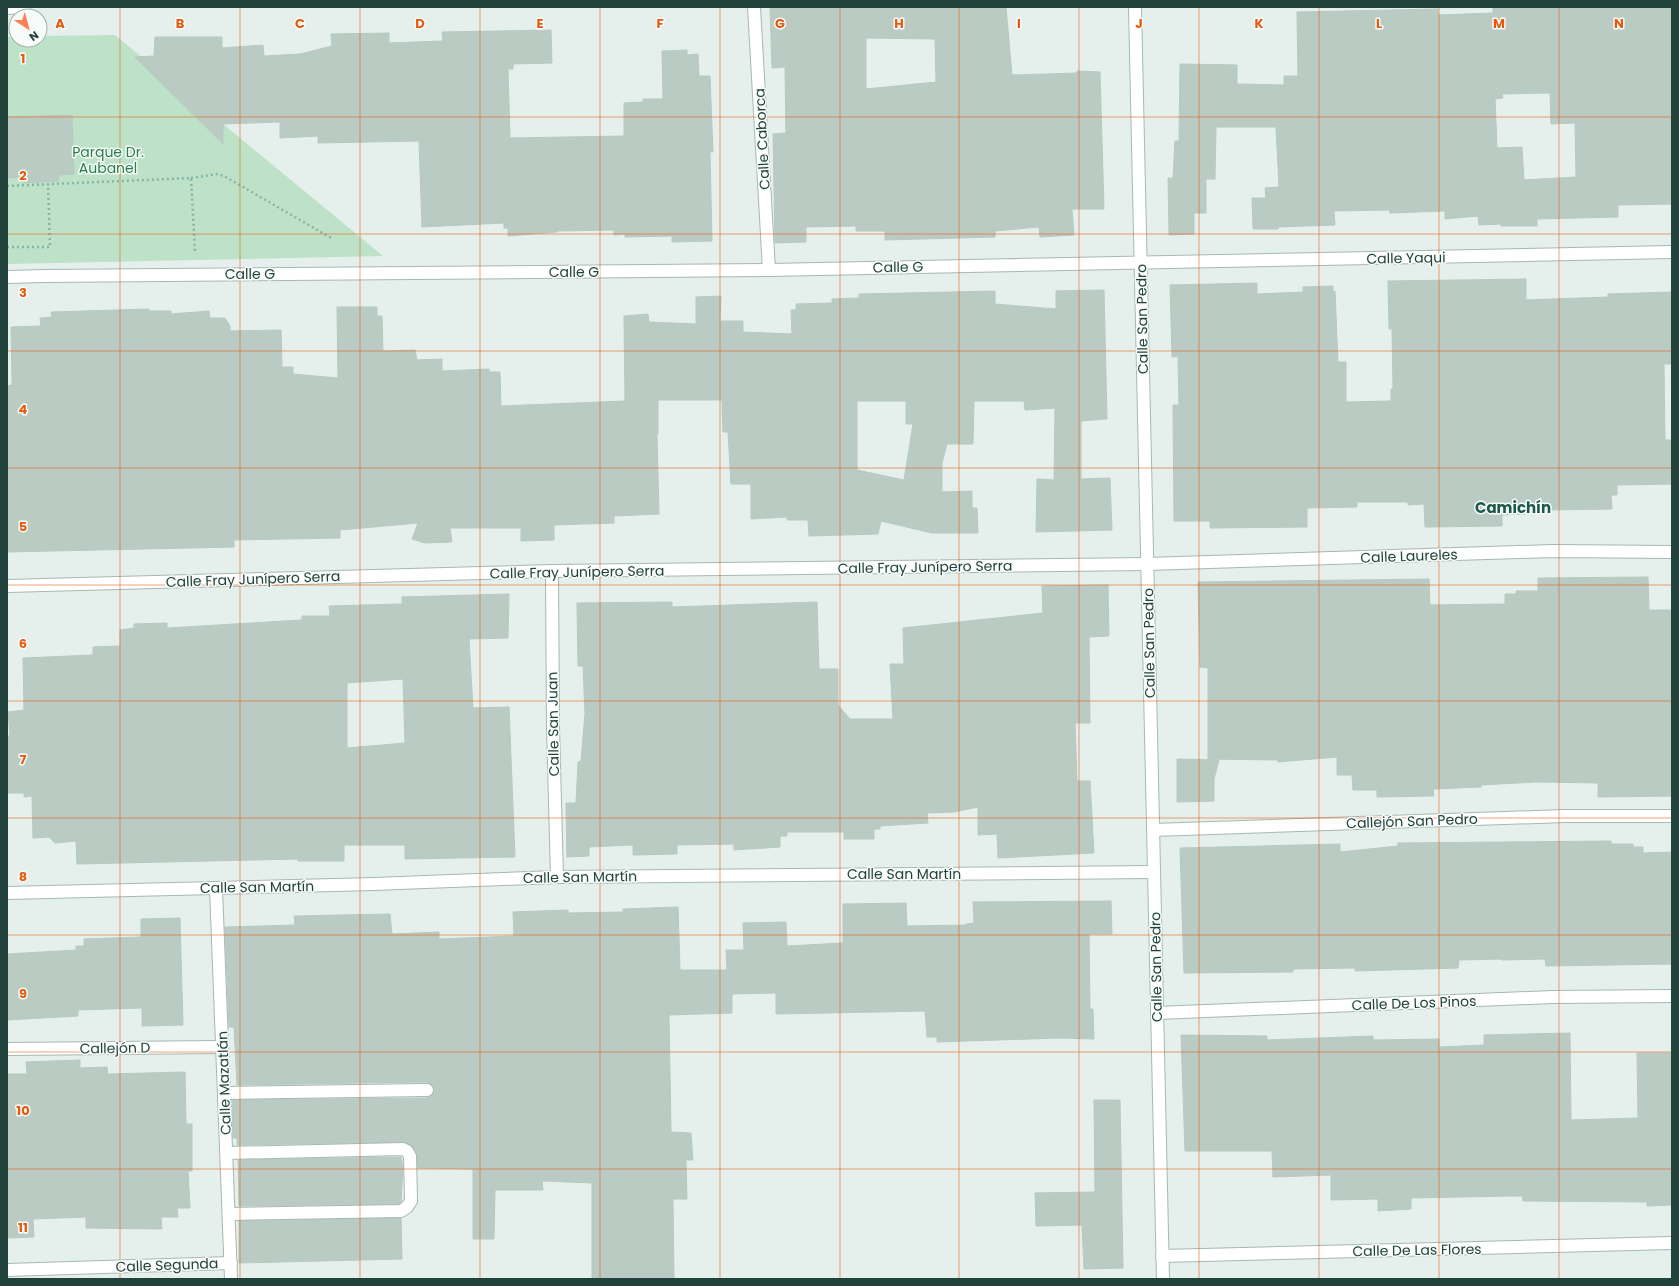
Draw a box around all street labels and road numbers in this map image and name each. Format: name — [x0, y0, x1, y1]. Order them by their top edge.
street label: Calle Caborca — [749, 88, 775, 190]
street label: Calle Yaqui — [1366, 247, 1446, 269]
street label: Calle G — [873, 257, 924, 277]
street label: Calle G — [549, 262, 599, 282]
street label: Calle G — [225, 264, 275, 284]
street label: Calle San Pedro — [1131, 264, 1153, 374]
street label: Calle Laureles — [1360, 544, 1458, 568]
street label: Calle Fray Junípero Serra — [838, 555, 1012, 579]
street label: Calle Fray Junípero Serra — [490, 560, 664, 584]
street label: Calle Fray Junípero Serra — [165, 566, 341, 592]
street label: Calle San Pedro — [1138, 588, 1160, 698]
street label: Calle San Juan — [542, 671, 564, 777]
street label: Callejón San Pedro — [1346, 809, 1478, 833]
street label: Calle San Martín — [847, 864, 961, 884]
street label: Calle San Martín — [523, 866, 637, 888]
street label: Calle San Martín — [200, 876, 314, 898]
street label: Calle San Pedro — [1145, 912, 1167, 1022]
street label: Calle De Los Pinos — [1351, 991, 1477, 1015]
street label: Calle Mazatlán — [212, 1031, 236, 1135]
street label: Callejón D — [79, 1037, 151, 1059]
street label: Calle De Las Flores — [1352, 1239, 1482, 1261]
street label: Calle Segunda — [115, 1253, 219, 1277]

